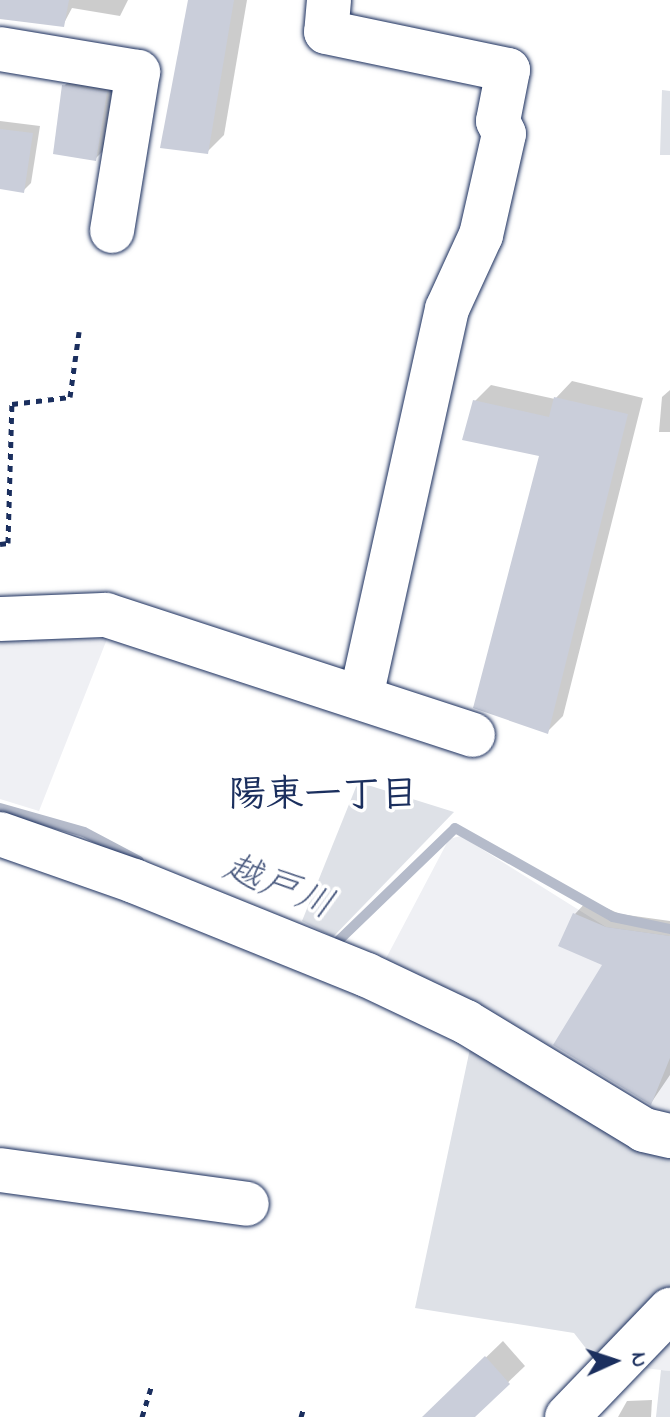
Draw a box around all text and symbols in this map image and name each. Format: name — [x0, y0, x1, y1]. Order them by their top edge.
district label: 陽東一丁目 — [228, 775, 418, 821]
water label: 越戸川 — [217, 847, 339, 931]
north arrow — [574, 1321, 654, 1401]
text: N — [622, 1351, 654, 1368]

